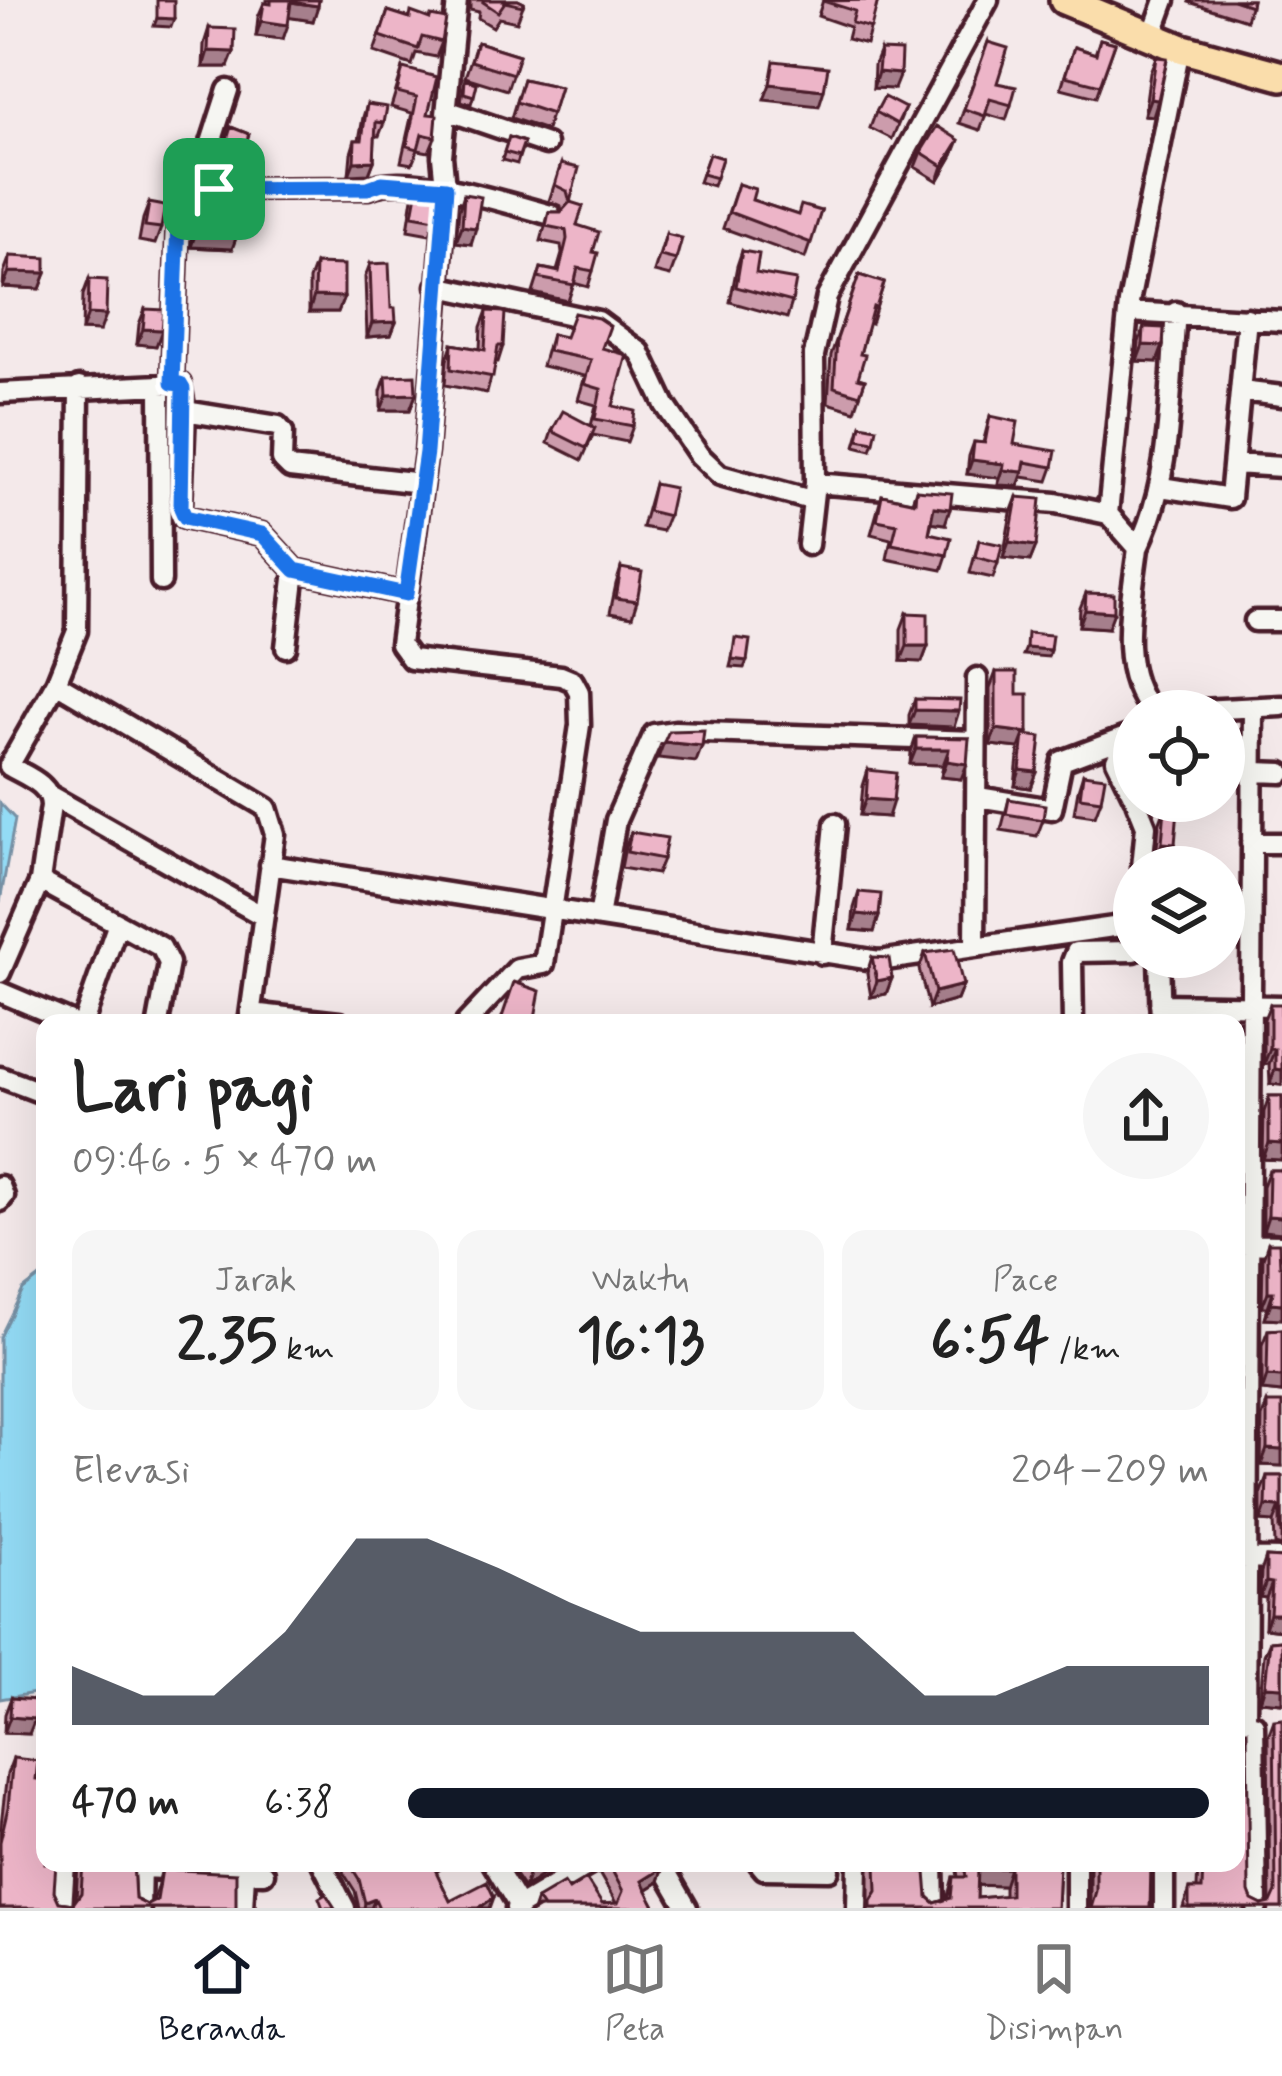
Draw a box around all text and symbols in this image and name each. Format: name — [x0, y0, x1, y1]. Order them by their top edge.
pin — [163, 138, 265, 240]
icon: arrive — [181, 156, 247, 222]
map controls — [1113, 690, 1245, 978]
button: locate — [1113, 690, 1245, 822]
button: layers — [1113, 846, 1245, 978]
text: Lari pagi — [72, 1048, 314, 1134]
button: share — [1083, 1053, 1209, 1179]
text: 09:46 · 5 × 470 m — [72, 1136, 377, 1187]
text: Jarak — [215, 1259, 296, 1303]
text: Waktu — [592, 1259, 689, 1303]
text: Pace — [993, 1259, 1058, 1303]
text: 2.35 — [176, 1303, 277, 1382]
text: 16:13 — [576, 1303, 705, 1382]
text: 6:54 — [930, 1303, 1049, 1382]
text: km — [277, 1328, 335, 1372]
text: /km — [1049, 1328, 1121, 1372]
text: Elevasi — [72, 1446, 190, 1497]
text: 204–209 m — [1011, 1446, 1209, 1497]
text: 470 m — [72, 1778, 179, 1829]
text: 6:38 — [264, 1778, 333, 1829]
tab: Beranda — [158, 1936, 285, 2052]
tab: Peta — [602, 1936, 668, 2052]
tab: Disimpan — [985, 1936, 1123, 2052]

